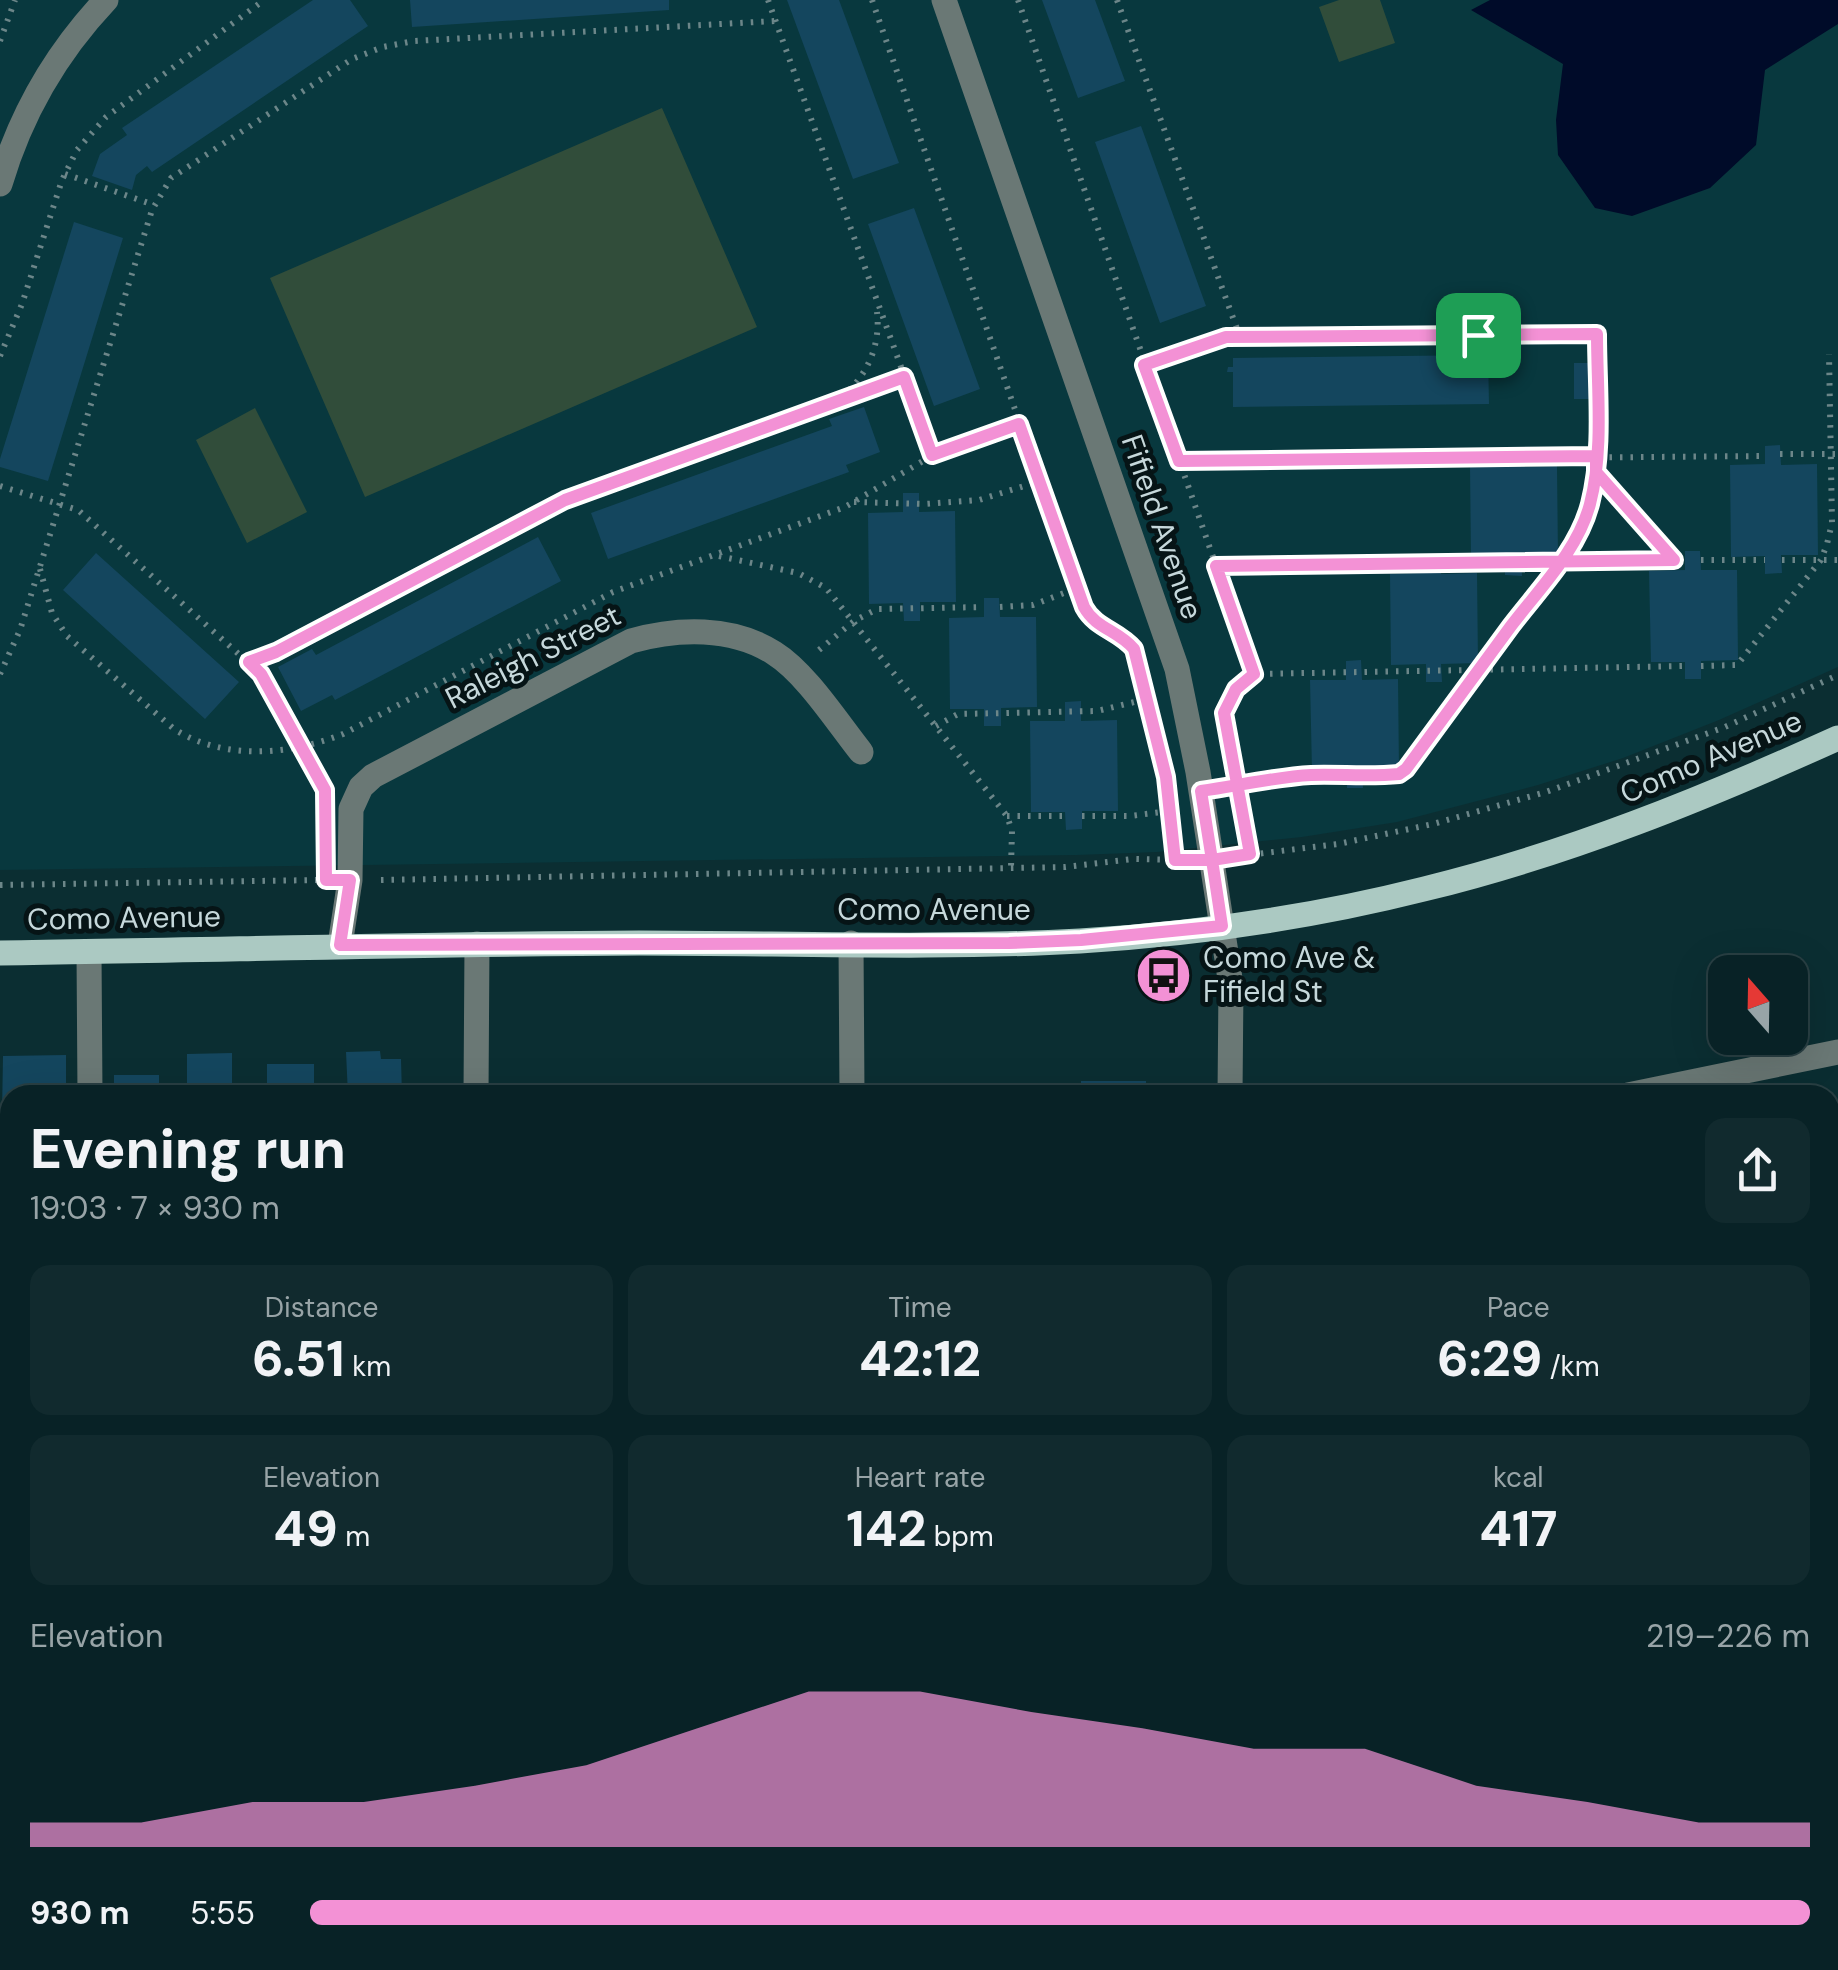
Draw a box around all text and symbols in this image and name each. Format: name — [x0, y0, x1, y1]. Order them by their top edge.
pin — [1436, 293, 1521, 378]
icon: arrive — [1451, 308, 1506, 363]
street label: Fifield Avenue — [1113, 429, 1212, 624]
street label: Raleigh Street — [439, 596, 627, 717]
street label: Como Avenue — [1614, 701, 1808, 812]
street label: Como Avenue — [837, 890, 1031, 929]
street label: Como Avenue — [27, 896, 221, 939]
place label: Como Ave & Fifield St — [1203, 938, 1375, 1011]
bus stop icon: Como Ave & Fifield St — [1134, 945, 1194, 1005]
north arrow — [1708, 955, 1808, 1055]
map controls — [1708, 955, 1808, 1055]
text: Evening run — [30, 1113, 346, 1185]
button: share — [1705, 1118, 1810, 1223]
text: 19:03 · 7 × 930 m — [30, 1187, 280, 1229]
text: Distance — [265, 1289, 378, 1326]
text: Time — [888, 1289, 952, 1326]
text: Pace — [1487, 1289, 1550, 1326]
text: 6.51 — [252, 1326, 345, 1392]
text: 42:12 — [859, 1326, 981, 1392]
text: 6:29 — [1437, 1326, 1542, 1392]
text: km — [345, 1348, 391, 1385]
text: /km — [1542, 1348, 1600, 1385]
text: Elevation — [263, 1459, 380, 1496]
text: Heart rate — [855, 1459, 985, 1496]
text: kcal — [1493, 1459, 1544, 1496]
text: 49 — [273, 1496, 338, 1562]
text: 142 — [846, 1496, 926, 1562]
text: 417 — [1479, 1496, 1557, 1562]
text: m — [338, 1518, 370, 1555]
text: bpm — [926, 1518, 994, 1555]
text: Elevation — [30, 1615, 163, 1657]
text: 219–226 m — [1646, 1615, 1810, 1657]
text: 930 m — [30, 1892, 130, 1934]
text: 5:55 — [190, 1892, 255, 1934]

